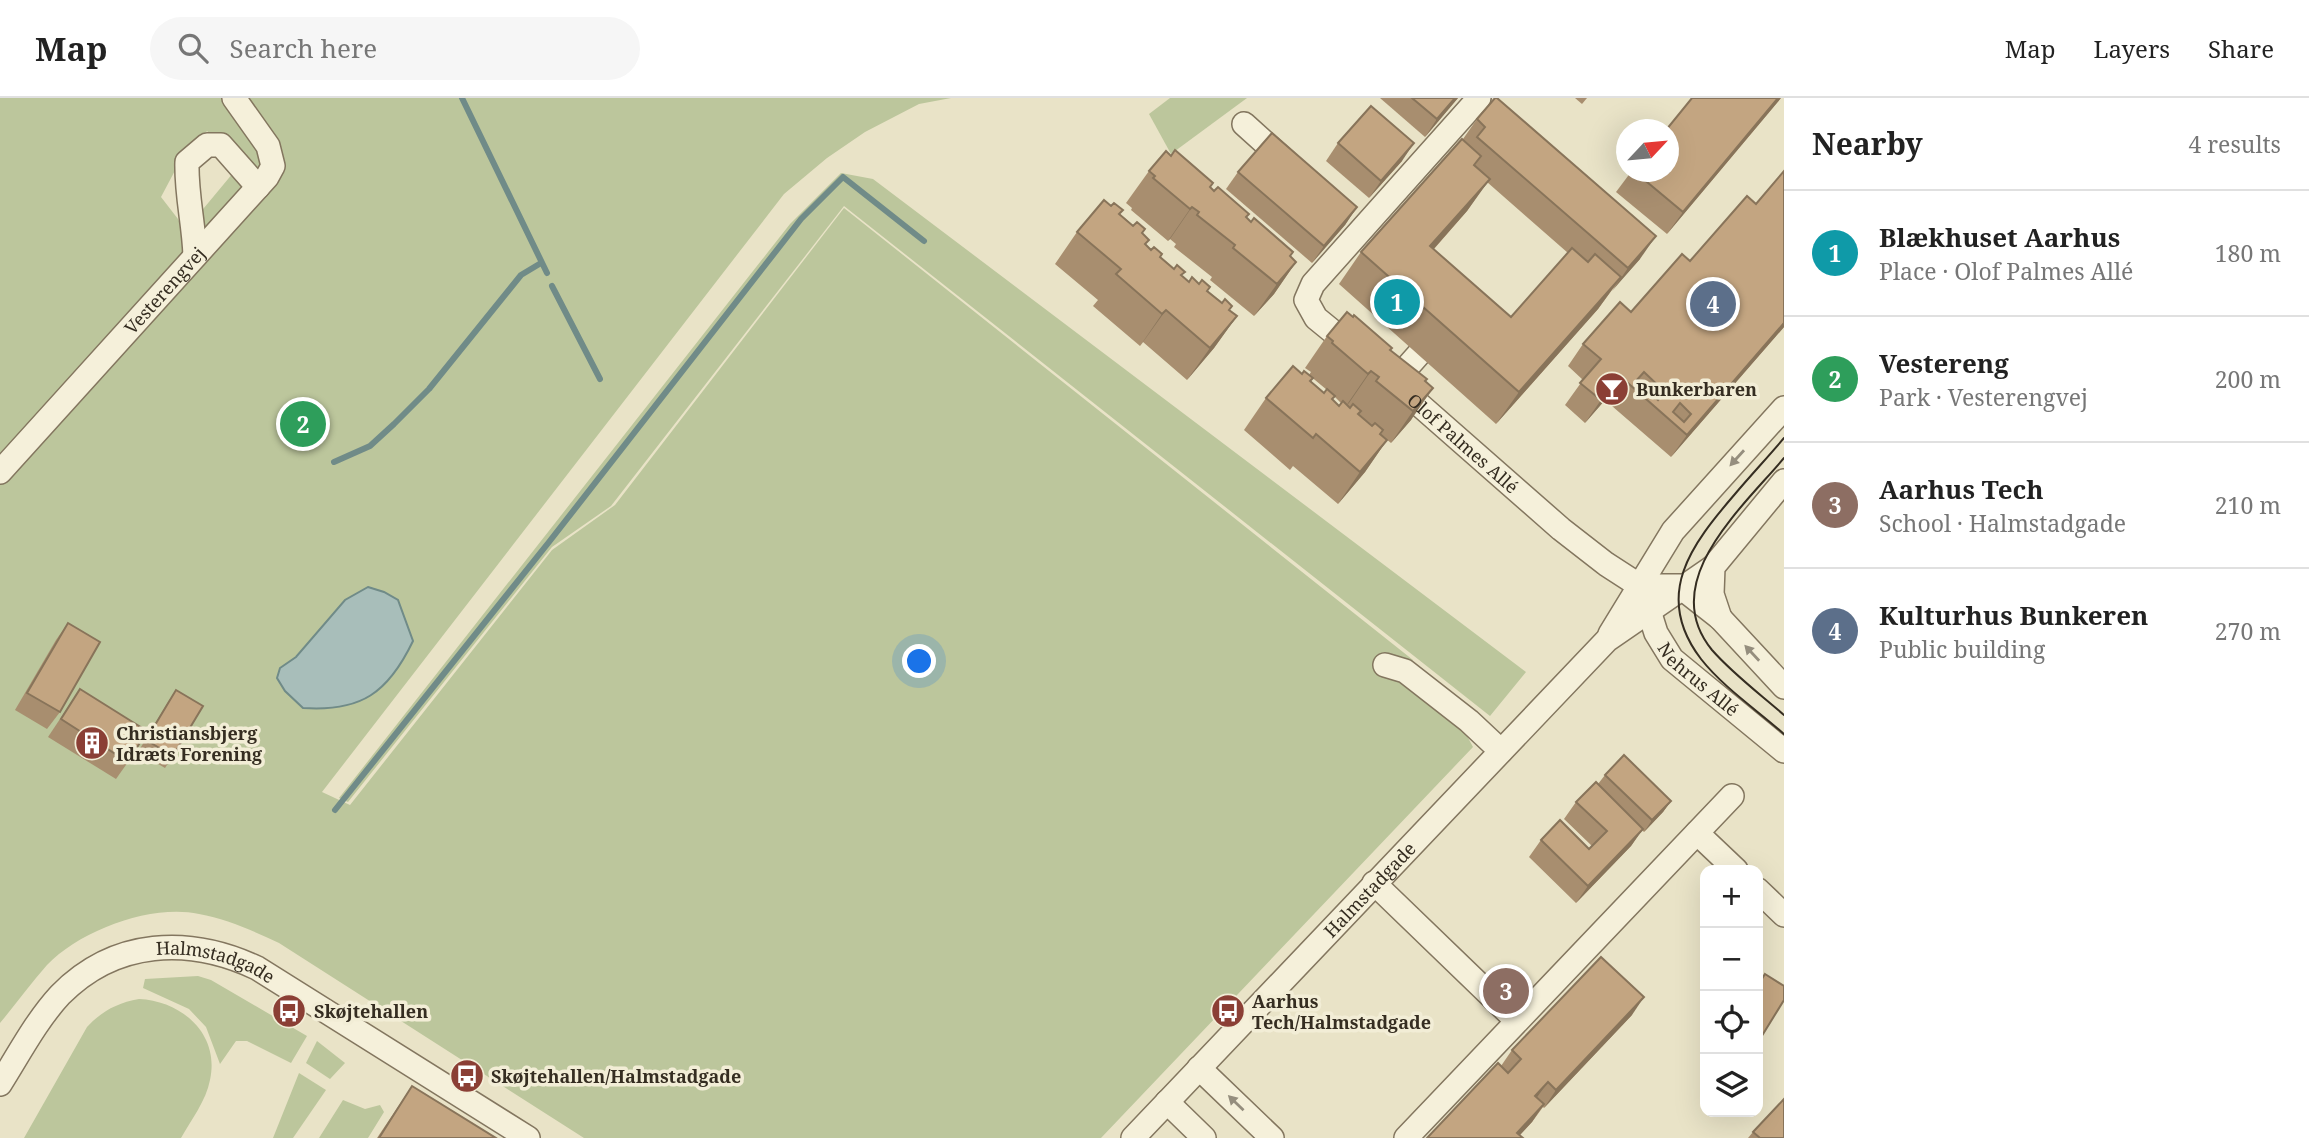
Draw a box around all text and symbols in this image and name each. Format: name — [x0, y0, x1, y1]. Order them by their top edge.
search box — [150, 17, 640, 80]
text: Map — [35, 26, 108, 71]
icon: search — [174, 29, 212, 67]
text: Search here — [230, 30, 377, 66]
text: Map — [2005, 32, 2056, 65]
text: Layers — [2094, 32, 2170, 65]
text: Share — [2208, 32, 2274, 65]
north arrow — [1616, 119, 1679, 182]
text: Nearby — [1812, 123, 1923, 164]
text: 4 results — [2188, 128, 2281, 160]
text: Blækhuset Aarhus — [1879, 219, 2120, 255]
text: 1 — [1829, 237, 1842, 269]
text: 180 m — [2215, 237, 2281, 269]
street label: Vesterengvej — [119, 242, 210, 339]
text: Place · Olof Palmes Allé — [1879, 255, 2133, 287]
pin: 1 — [1374, 276, 1420, 328]
pin: 4 — [1690, 278, 1736, 330]
text: Vestereng — [1879, 345, 2009, 381]
text: 2 — [1829, 363, 1842, 395]
text: 200 m — [2215, 363, 2281, 395]
bar icon: Bunkerbaren — [1593, 370, 1631, 408]
place label: Bunkerbaren — [1636, 377, 1757, 401]
text: Park · Vesterengvej — [1879, 381, 2088, 413]
street label: Olof Palmes Allé — [1402, 388, 1524, 498]
pin: 2 — [280, 398, 326, 450]
one-way arrow — [1730, 449, 1746, 466]
text: Aarhus Tech — [1879, 471, 2044, 507]
text: 3 — [1829, 489, 1842, 521]
text: 210 m — [2215, 489, 2281, 521]
text: School · Halmstadgade — [1879, 507, 2126, 539]
text: Kulturhus Bunkeren — [1879, 597, 2148, 633]
text: 4 — [1829, 615, 1842, 647]
text: 270 m — [2215, 615, 2281, 647]
text: Public building — [1879, 633, 2045, 665]
street label: Nehrus Allé — [1652, 638, 1744, 721]
your location — [902, 644, 936, 678]
one-way arrow — [1744, 645, 1760, 662]
place label: Christiansbjerg Idræts Forening — [116, 721, 263, 766]
building icon: Christiansbjerg Idræts Forening — [73, 724, 111, 762]
street label: Halmstadgade — [1318, 837, 1421, 942]
map controls — [1700, 865, 1763, 1117]
button: + — [1700, 865, 1763, 928]
button: − — [1700, 928, 1763, 991]
street label: Halmstadgade — [155, 935, 279, 988]
pin: 3 — [1483, 965, 1529, 1017]
place label: Aarhus Tech/Halmstadgade — [1252, 989, 1431, 1034]
button: locate — [1700, 991, 1763, 1054]
bus stop icon: Skøjtehallen — [270, 992, 308, 1030]
bus stop icon: Aarhus Tech/Halmstadgade — [1209, 992, 1247, 1030]
place label: Skøjtehallen — [314, 999, 428, 1023]
button: layers — [1700, 1054, 1763, 1117]
bus stop icon: Skøjtehallen/Halmstadgade — [448, 1057, 486, 1095]
place label: Skøjtehallen/Halmstadgade — [491, 1064, 741, 1088]
one-way arrow — [1228, 1095, 1245, 1111]

